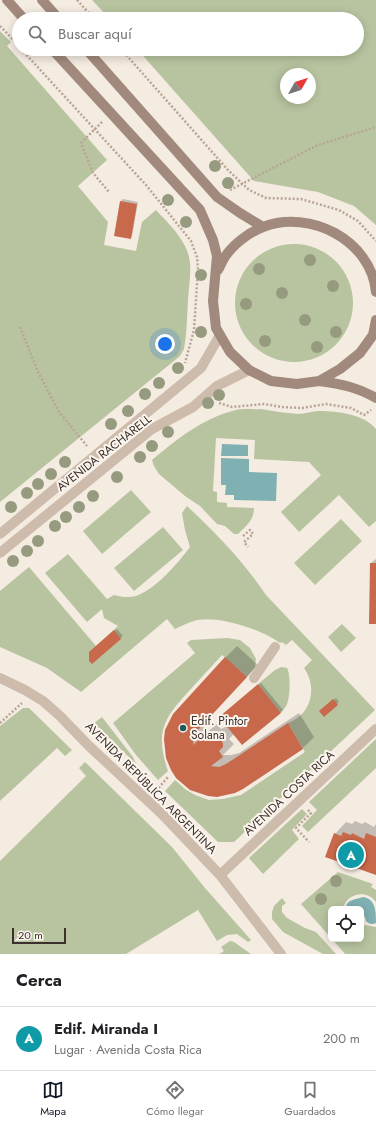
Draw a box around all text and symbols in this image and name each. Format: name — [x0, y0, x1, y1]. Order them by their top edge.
search box — [12, 12, 364, 56]
icon: search — [26, 23, 48, 45]
text: Buscar aquí — [58, 23, 132, 45]
north arrow — [280, 68, 316, 104]
your location — [155, 334, 175, 354]
street label: AVENIDA RACHARELL — [53, 410, 156, 496]
place label: Edif. Pintor Solana — [191, 712, 249, 744]
street label: AVENIDA REPÚBLICA ARGENTINA — [81, 718, 221, 858]
marker: Edif. Pintor Solana — [178, 723, 188, 733]
street label: AVENIDA COSTA RICA — [239, 746, 339, 840]
pin: A — [338, 840, 364, 870]
map controls — [328, 906, 364, 942]
button: locate — [328, 906, 364, 942]
scale bar — [12, 926, 66, 945]
text: 20 m — [18, 927, 43, 943]
text: Cerca — [16, 968, 62, 992]
text: Edif. Miranda I — [54, 1018, 158, 1040]
text: A — [24, 1029, 34, 1048]
text: 200 m — [323, 1029, 360, 1048]
text: Lugar · Avenida Costa Rica — [54, 1040, 202, 1059]
tab: Mapa — [40, 1079, 66, 1119]
tab: Cómo llegar — [146, 1079, 204, 1119]
tab: Guardados — [284, 1079, 336, 1119]

